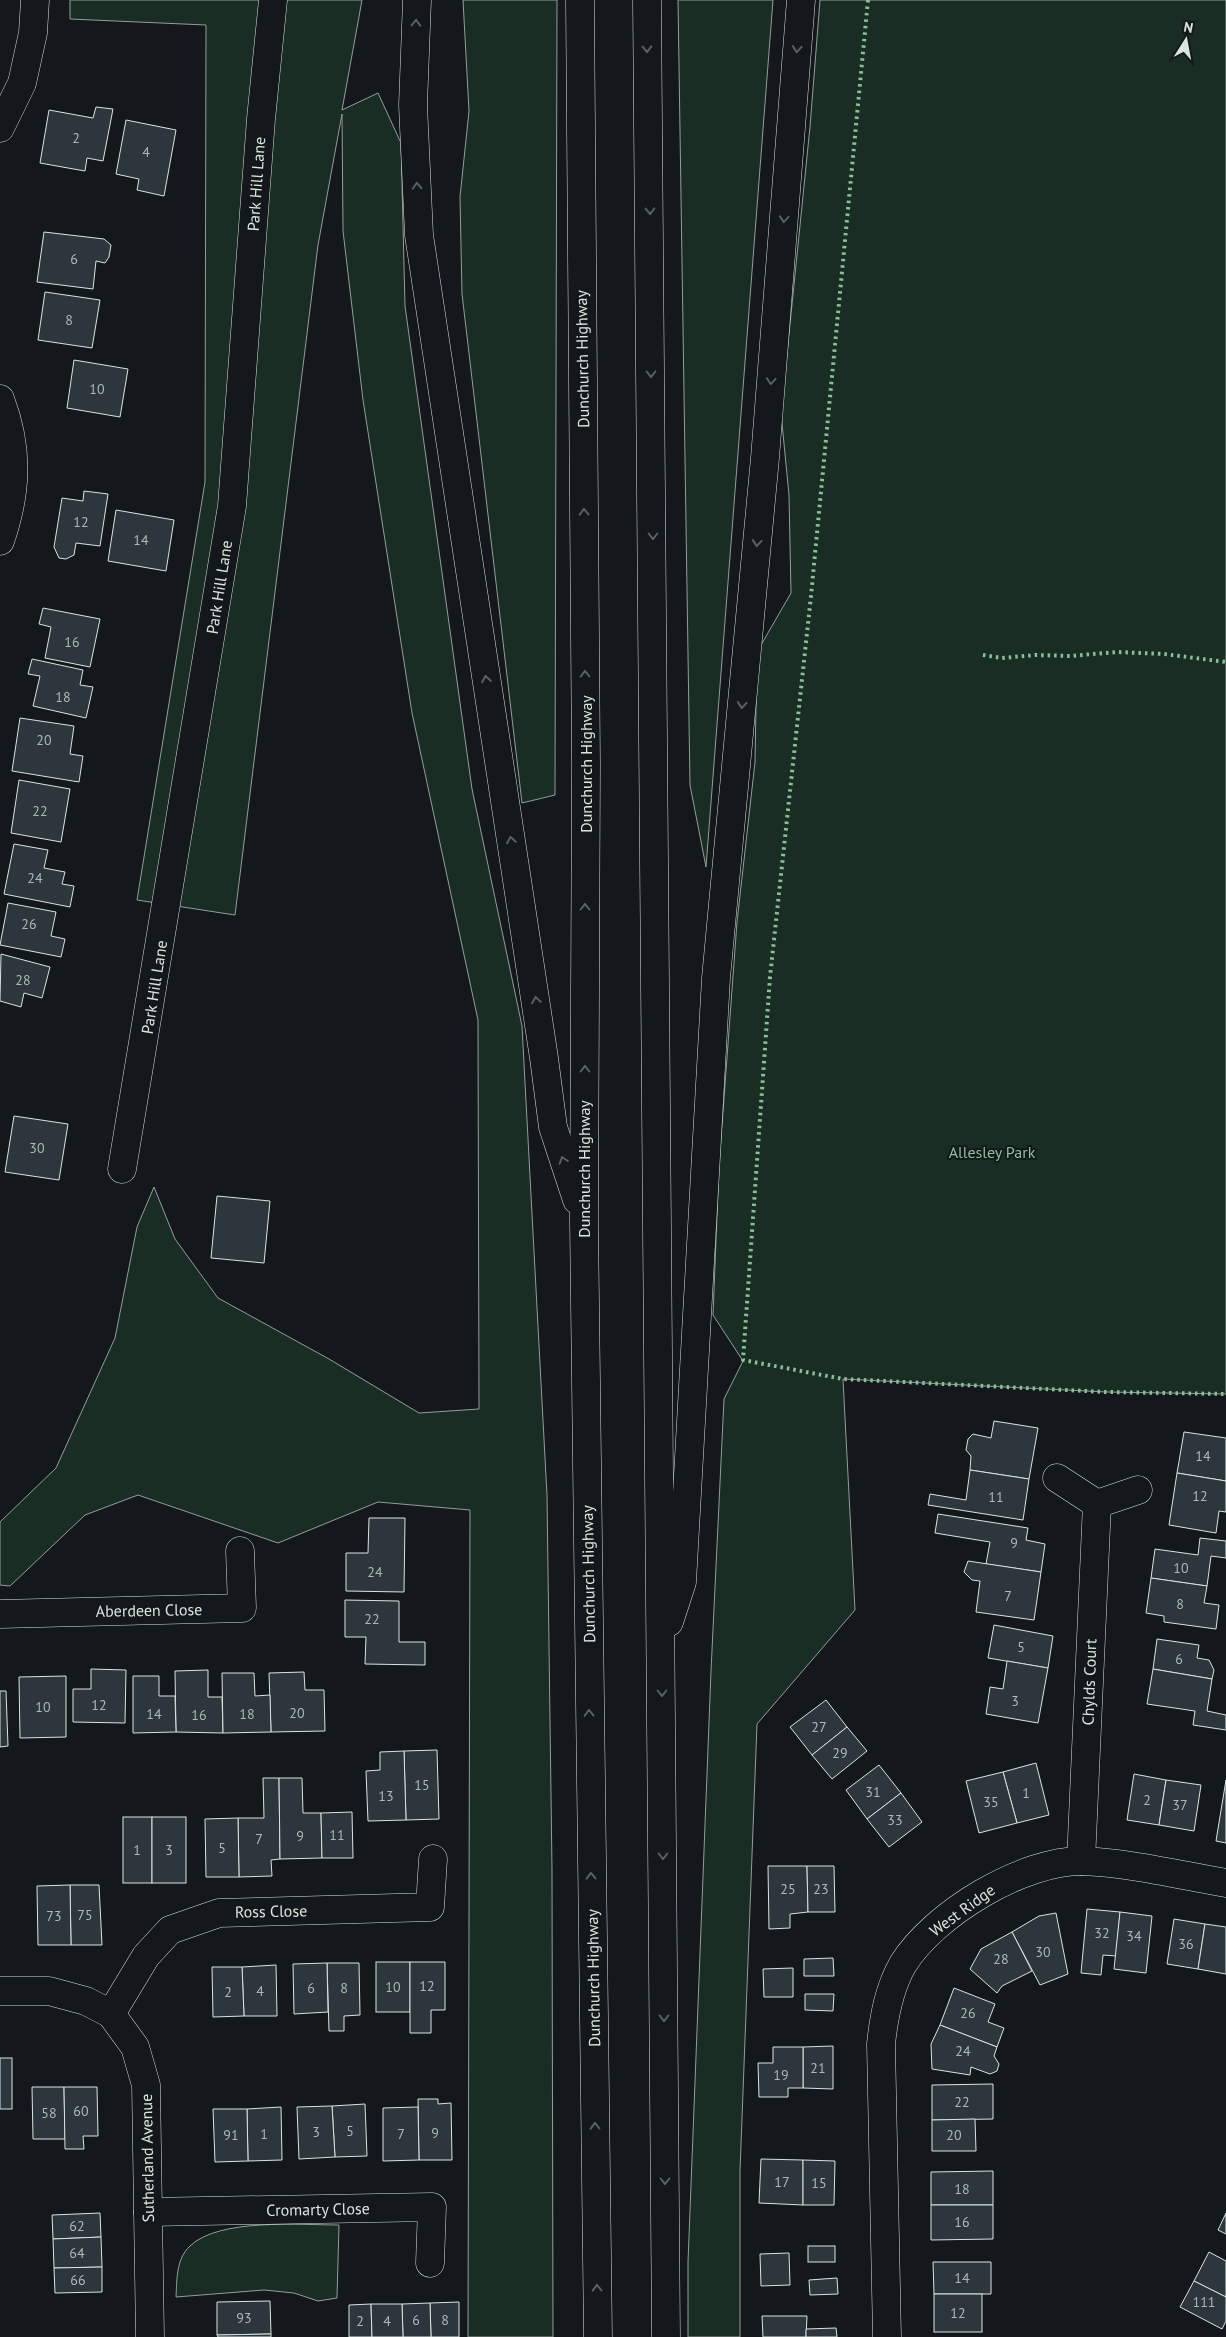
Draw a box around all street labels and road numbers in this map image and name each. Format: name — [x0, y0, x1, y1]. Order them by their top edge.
street label: Park Hill Lane — [243, 136, 269, 232]
street label: Dunchurch Highway — [571, 289, 593, 428]
street label: Park Hill Lane — [202, 539, 236, 635]
street label: Dunchurch Highway — [576, 695, 596, 833]
street label: Park Hill Lane — [137, 939, 171, 1035]
street label: Dunchurch Highway — [574, 1100, 594, 1238]
street label: Dunchurch Highway — [577, 1504, 599, 1643]
street label: Aberdeen Close — [96, 1599, 202, 1621]
street label: Chylds Court — [1077, 1638, 1101, 1726]
street label: West Ridge — [925, 1879, 999, 1941]
street label: Ross Close — [235, 1900, 307, 1922]
street label: Dunchurch Highway — [582, 1908, 604, 2047]
street label: Sutherland Avenue — [136, 2094, 158, 2222]
street label: Cromarty Close — [266, 2198, 370, 2220]

